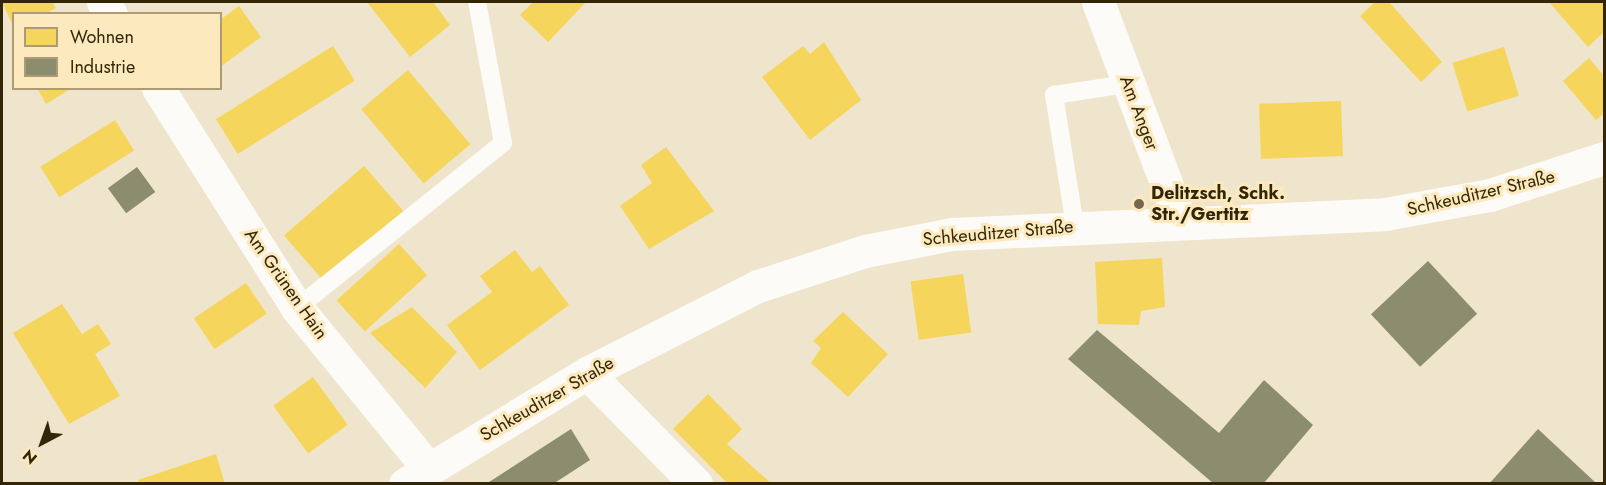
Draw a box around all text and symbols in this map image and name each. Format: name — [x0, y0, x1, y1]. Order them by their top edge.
legend — [12, 12, 222, 90]
text: Wohnen — [70, 24, 134, 50]
text: Industrie — [70, 54, 135, 80]
street label: Am Anger — [1115, 73, 1163, 153]
street label: Schkeuditzer Straße — [1405, 166, 1557, 220]
place label: Delitzsch, Schk. Str./Gertitz — [1151, 183, 1285, 226]
marker: Delitzsch, Schk. Str./Gertitz — [1132, 197, 1146, 211]
street label: Schkeuditzer Straße — [922, 216, 1074, 250]
street label: Am Grünen Hain — [240, 225, 332, 343]
street label: Schkeuditzer Straße — [476, 352, 618, 446]
north arrow — [12, 413, 72, 473]
text: N — [18, 444, 42, 470]

